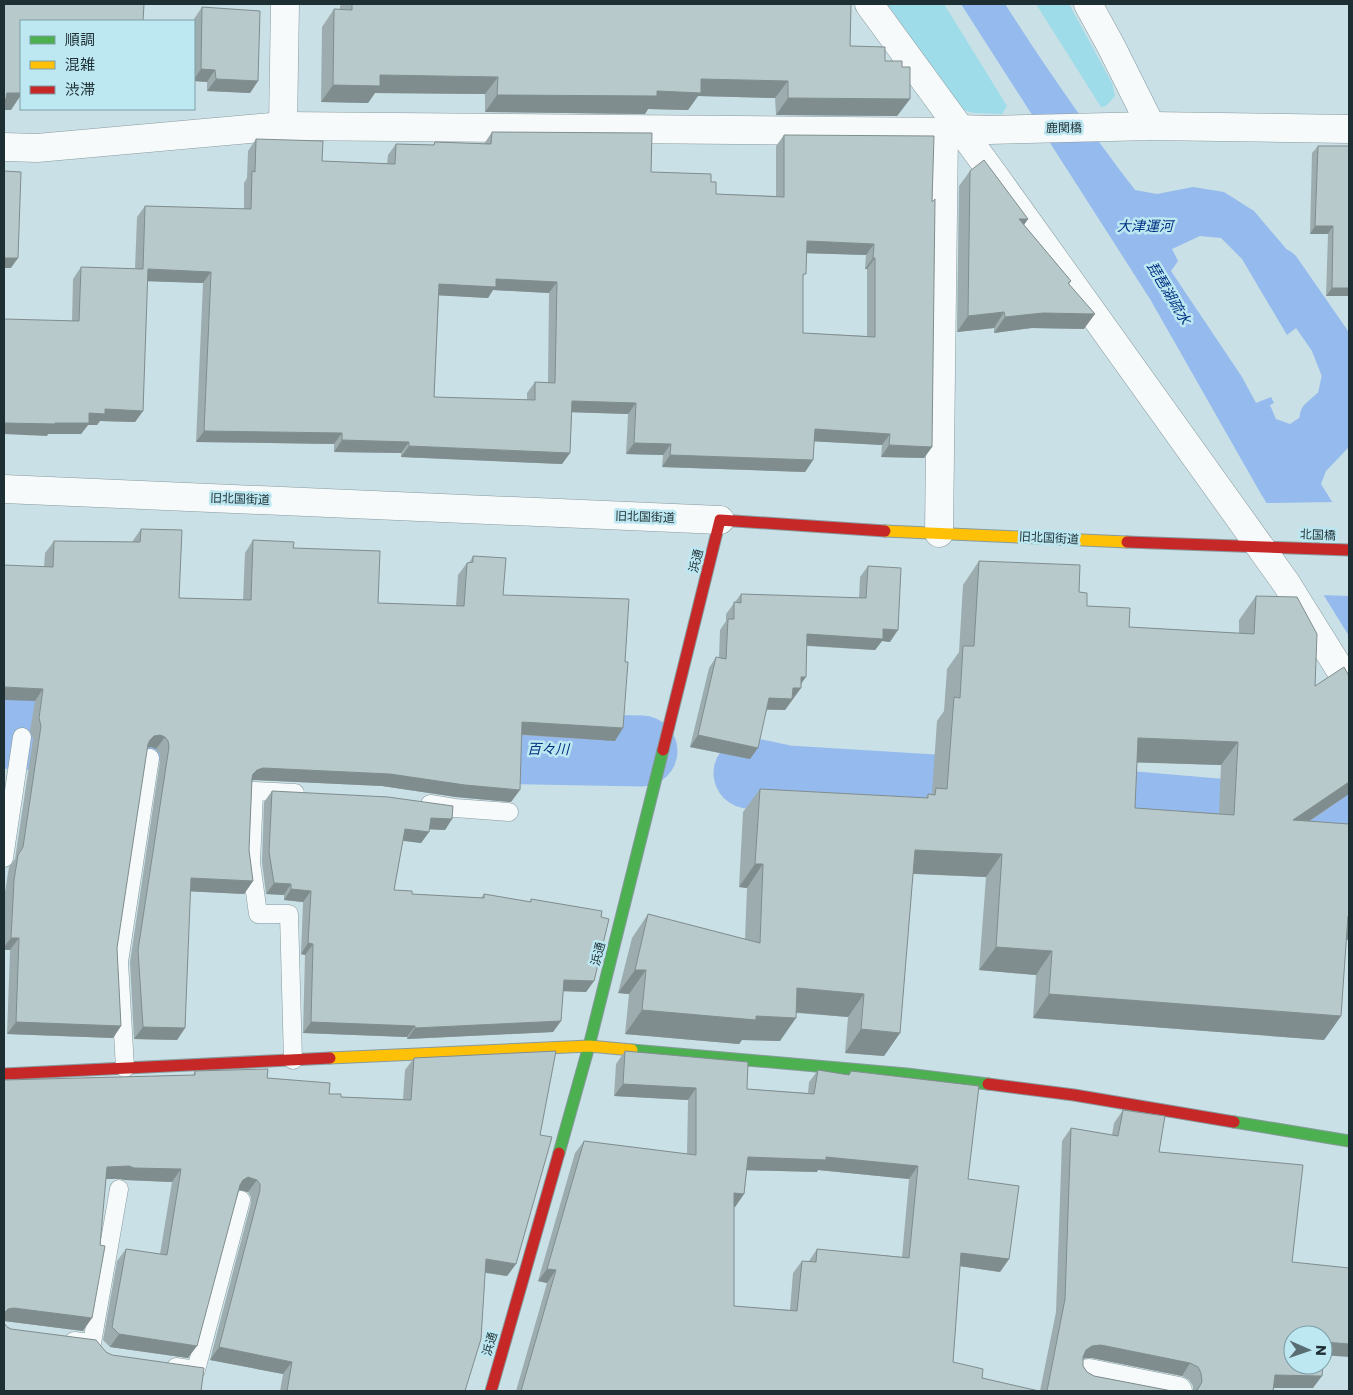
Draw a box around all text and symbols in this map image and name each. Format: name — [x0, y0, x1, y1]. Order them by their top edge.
legend — [20, 20, 195, 110]
text: 順調 — [65, 29, 95, 50]
text: 混雑 — [65, 54, 95, 75]
text: 渋滞 — [65, 79, 95, 100]
street label: 鹿関橋 — [1046, 119, 1082, 136]
water label: 大津運河 — [1117, 216, 1176, 236]
water label: 琵琶湖疏水 — [1142, 258, 1197, 330]
street label: 旧北国街道 — [210, 489, 270, 508]
street label: 旧北国街道 — [615, 507, 675, 526]
street label: 北国橋 — [1300, 525, 1336, 544]
street label: 旧北国街道 — [1019, 527, 1079, 548]
street label: 浜通 — [684, 547, 707, 575]
water label: 百々川 — [527, 739, 571, 759]
street label: 浜通 — [586, 940, 609, 968]
north arrow — [1283, 1325, 1333, 1375]
street label: 浜通 — [478, 1330, 501, 1358]
text: N — [1311, 1345, 1331, 1356]

